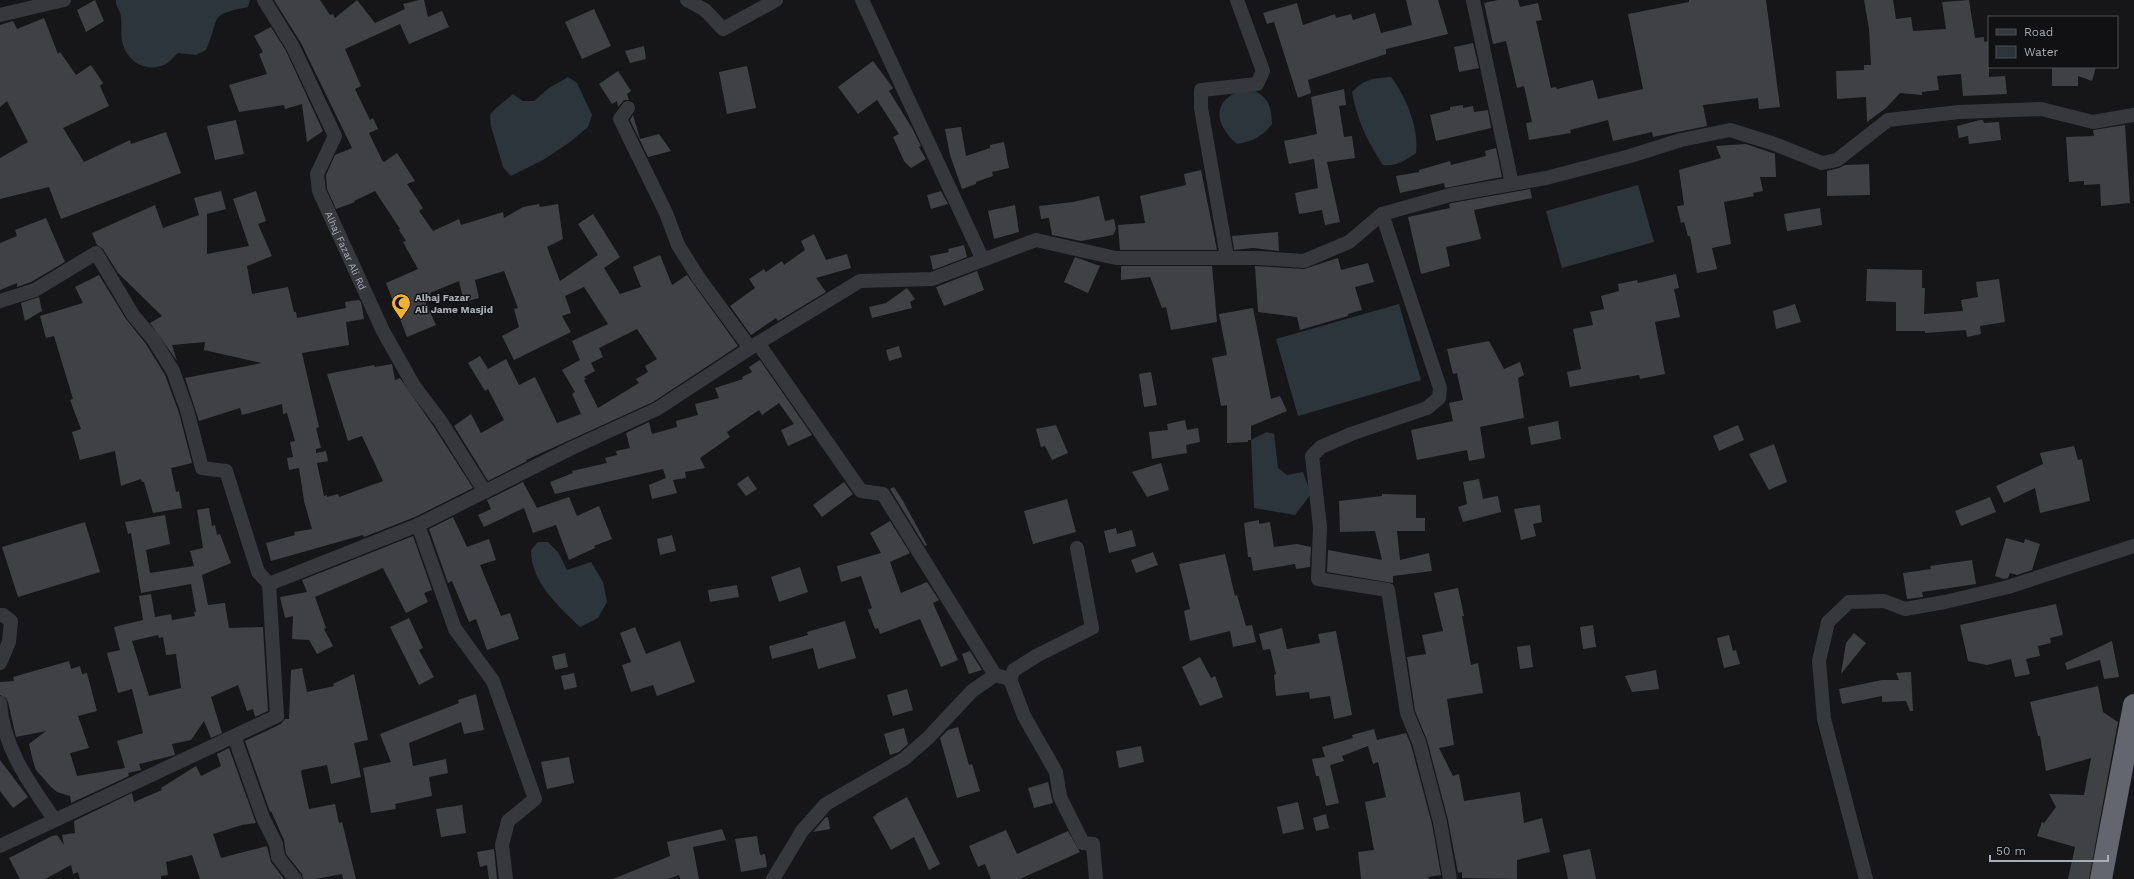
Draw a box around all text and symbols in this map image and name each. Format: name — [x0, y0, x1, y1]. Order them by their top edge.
legend — [1988, 16, 2118, 68]
text: Road — [2024, 25, 2053, 39]
text: Water — [2024, 45, 2059, 59]
street label: Alhaj Fazar Ali Rd — [323, 209, 369, 291]
mosque icon: Alhaj Fazar Ali Jame Masjid — [390, 292, 412, 320]
place label: Alhaj Fazar Ali Jame Masjid — [415, 292, 493, 315]
scale bar — [1990, 837, 2108, 863]
text: 50 m — [1996, 844, 2026, 858]

